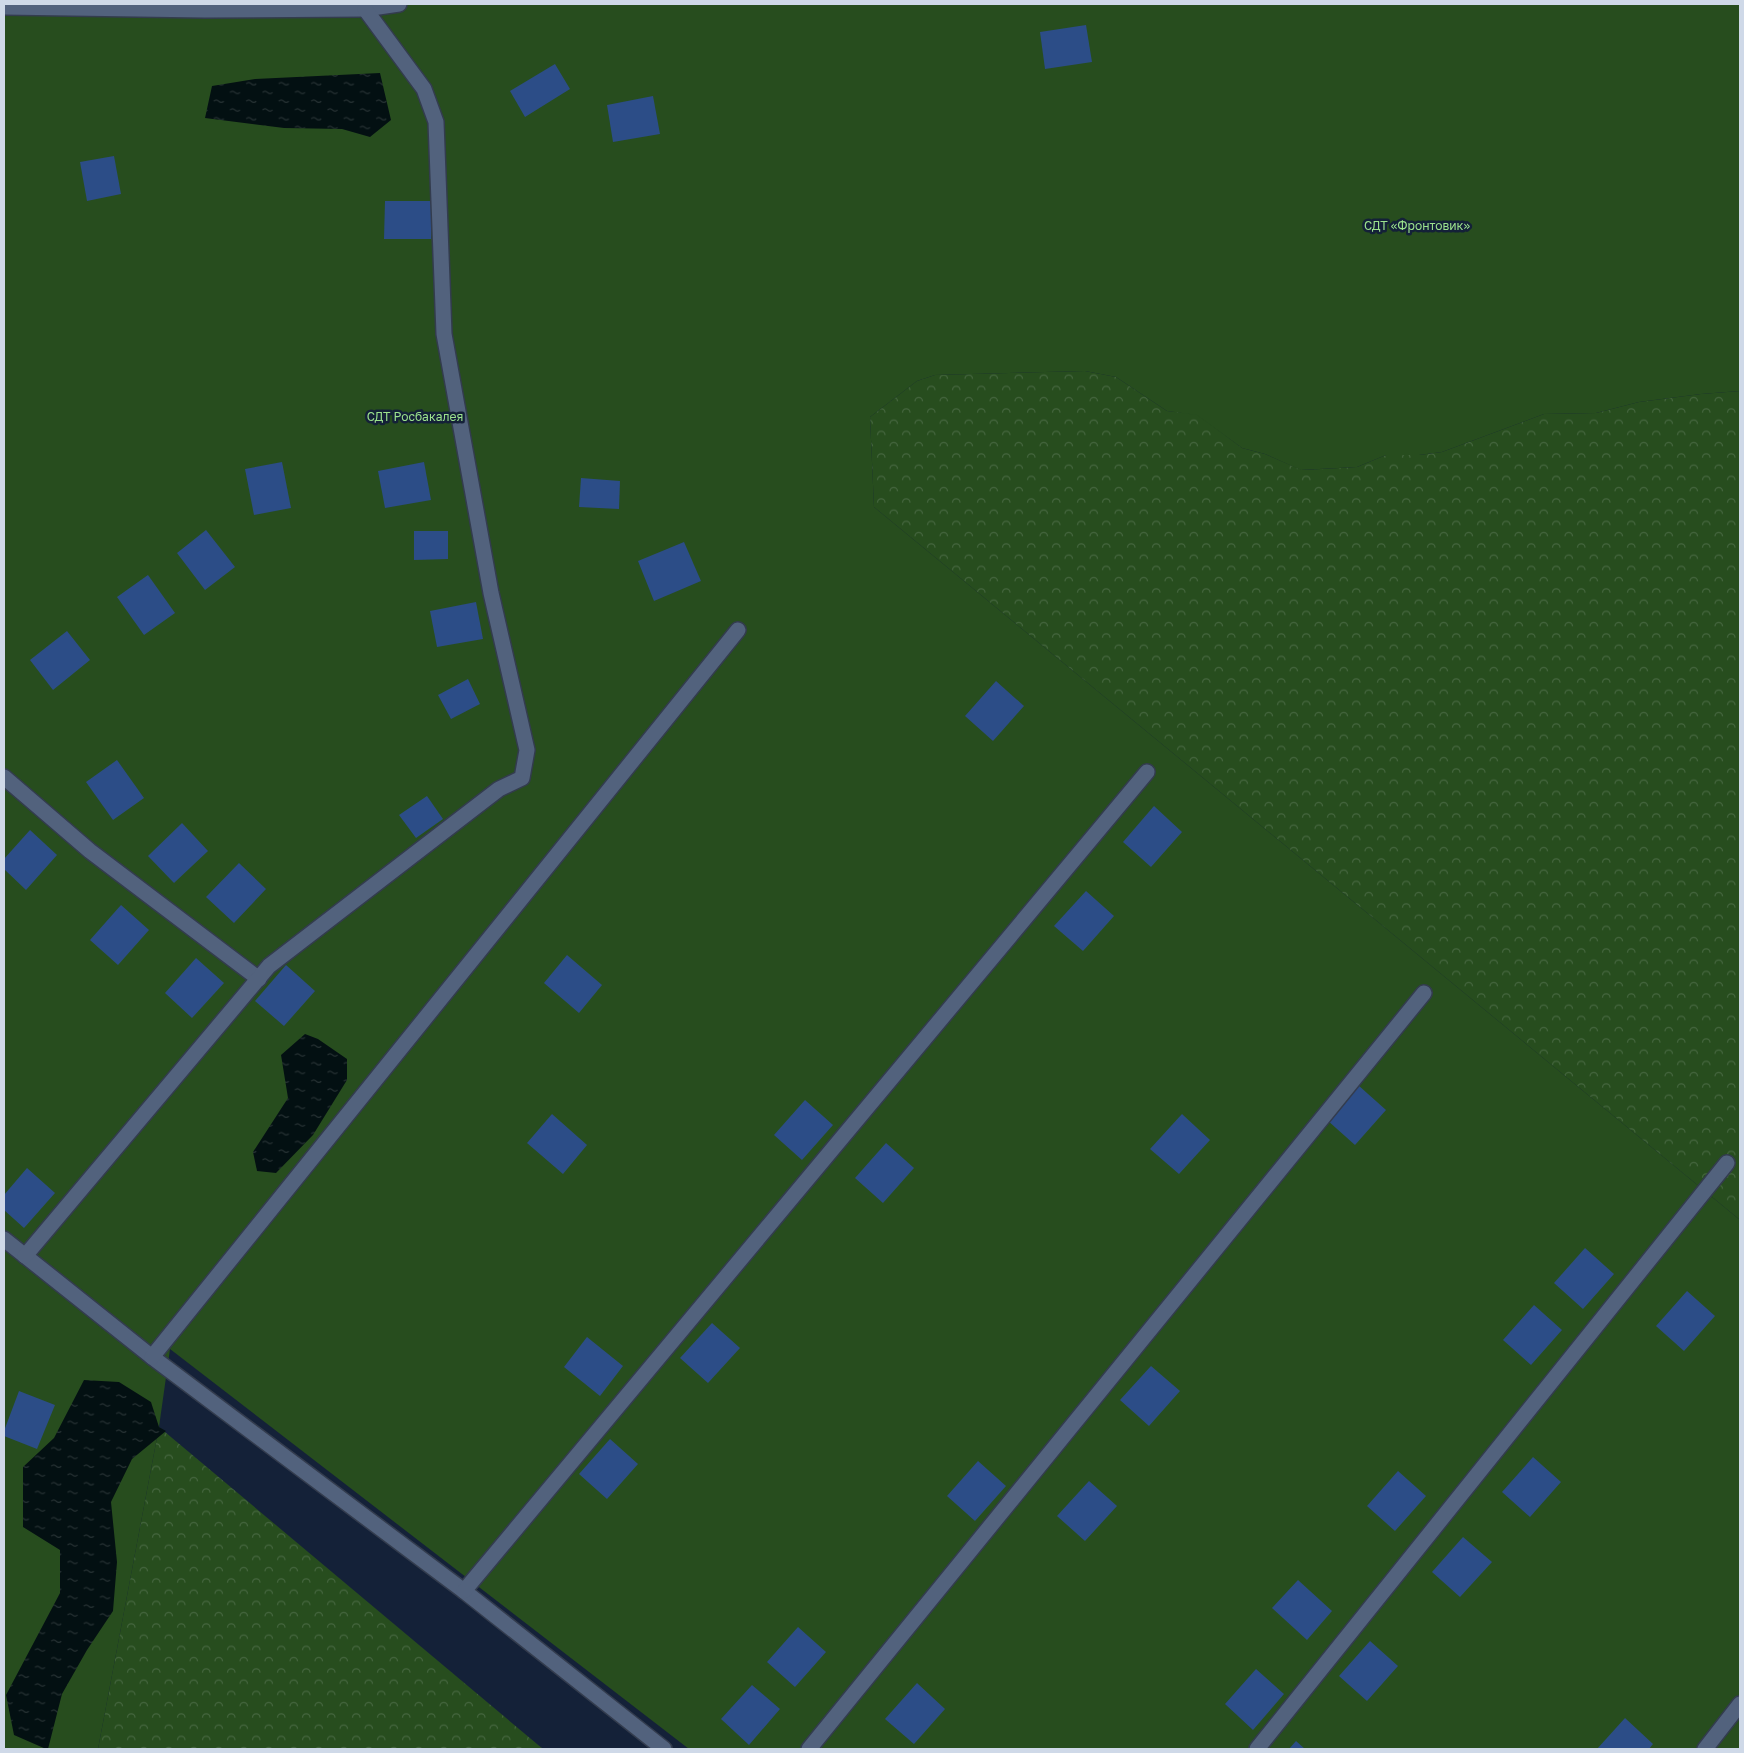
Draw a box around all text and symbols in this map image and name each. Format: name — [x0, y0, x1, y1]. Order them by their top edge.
park label: СДТ «Фронтовик» — [1364, 218, 1470, 233]
park label: СДТ Росбакалея — [367, 409, 463, 424]

